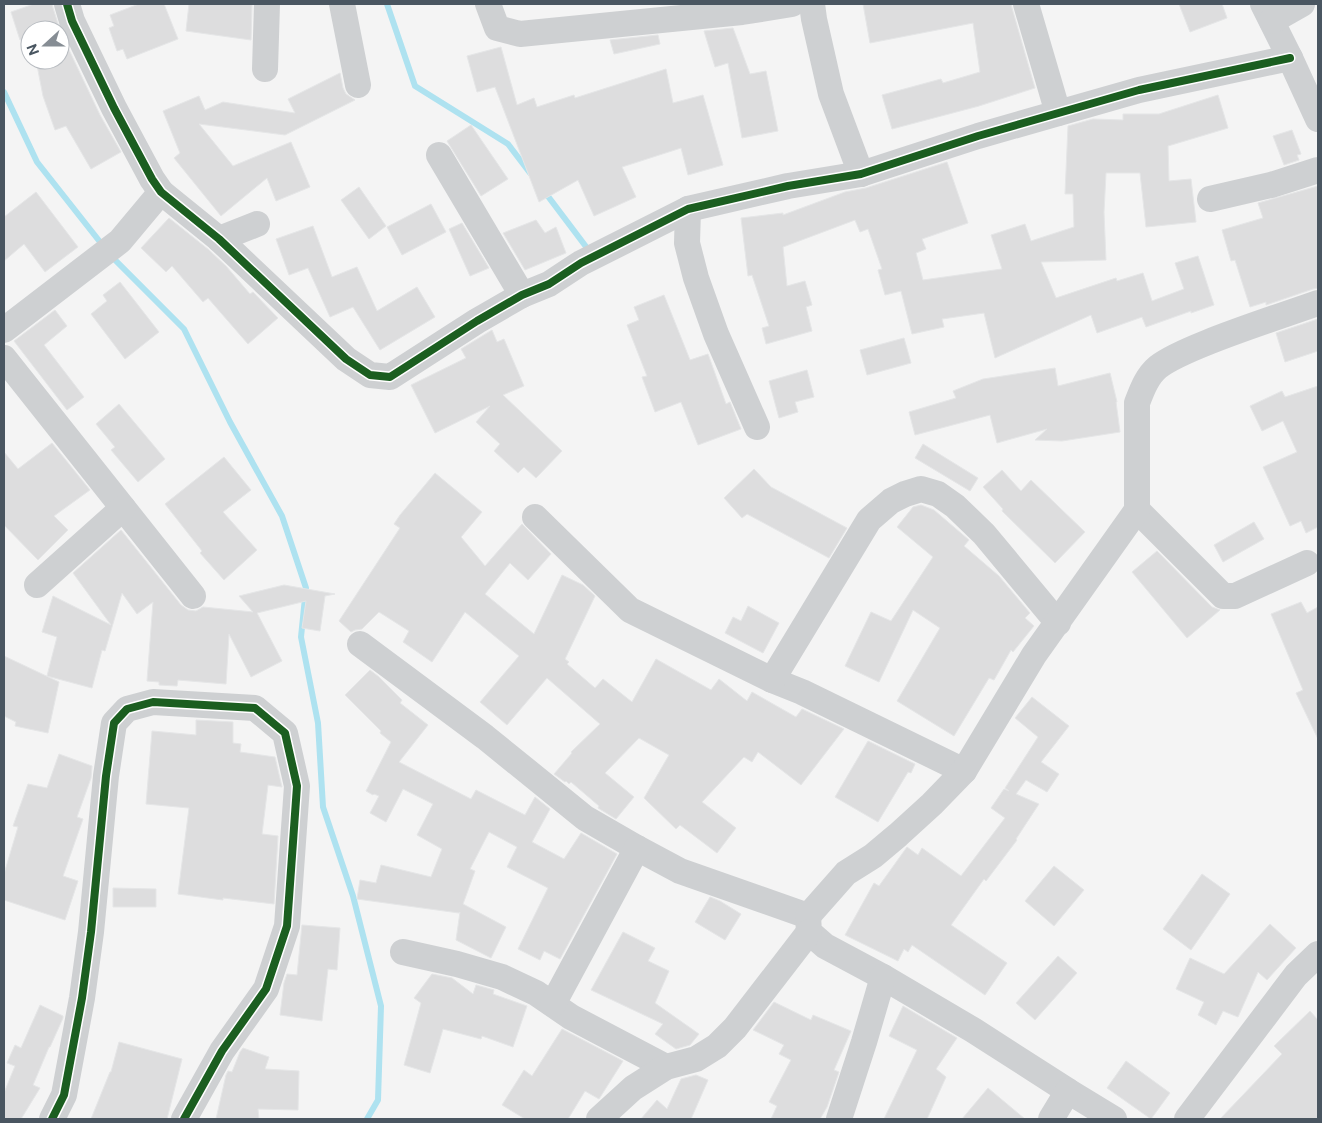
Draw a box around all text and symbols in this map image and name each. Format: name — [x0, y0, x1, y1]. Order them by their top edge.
north arrow — [20, 20, 70, 70]
text: N — [23, 42, 42, 58]

